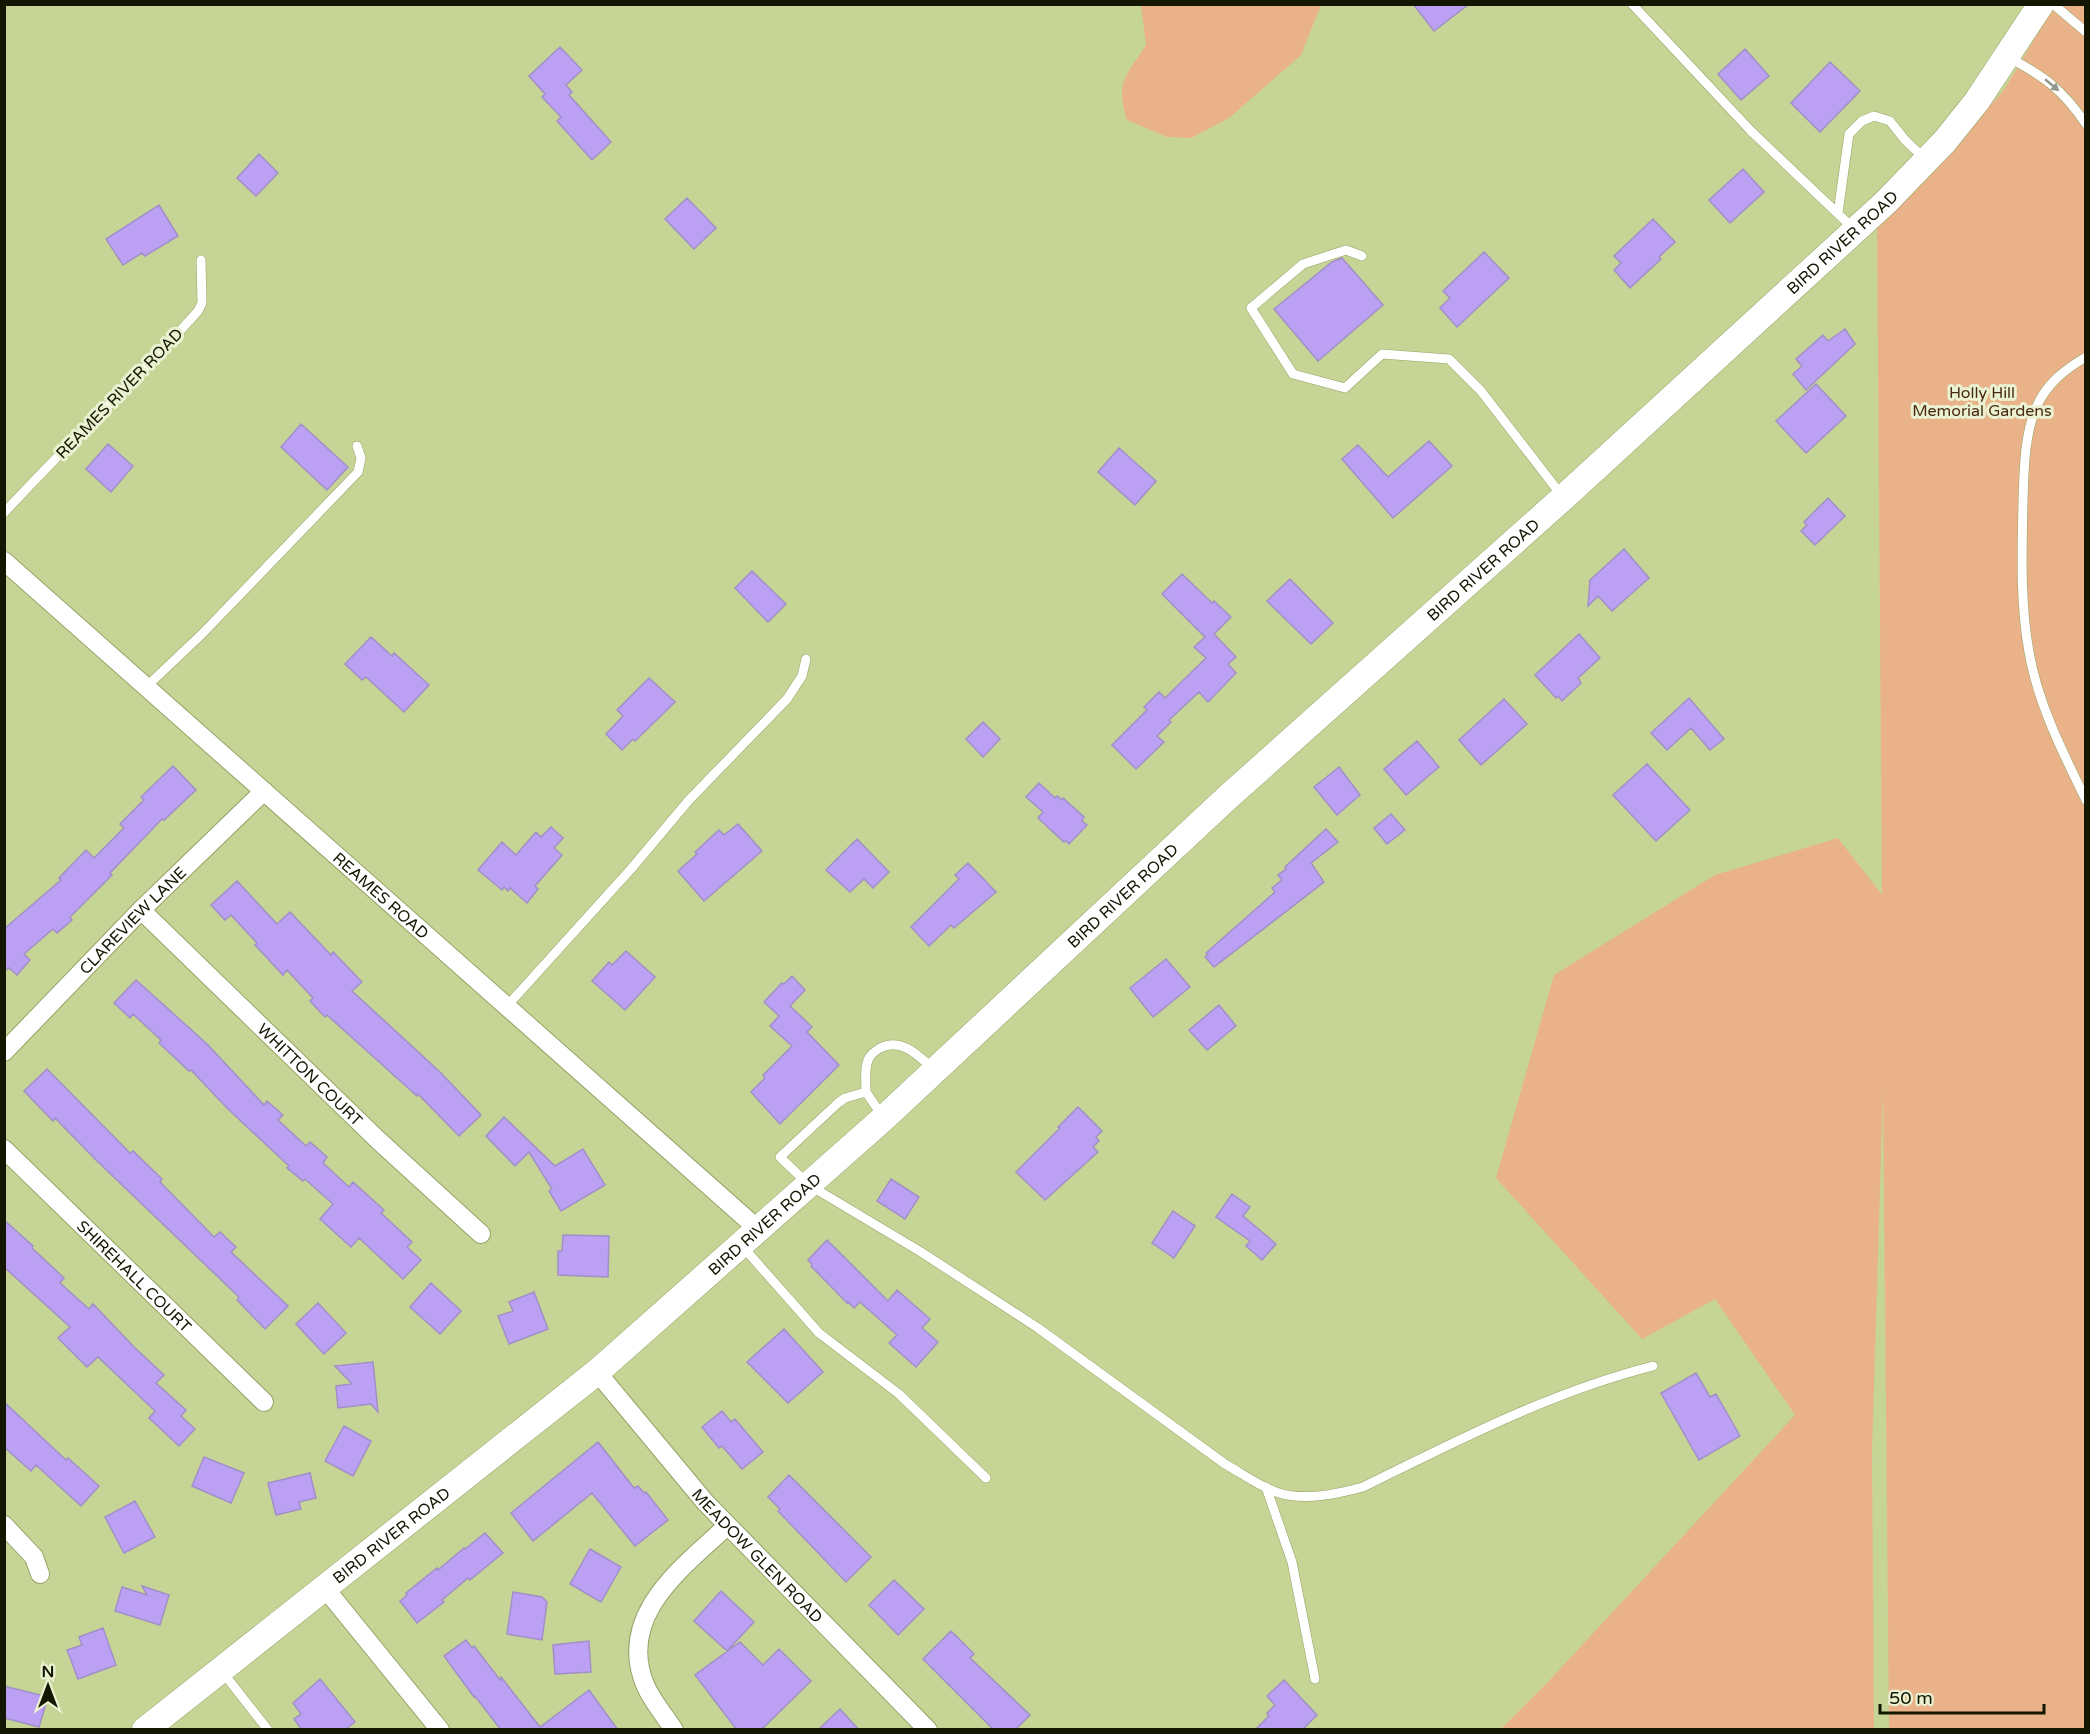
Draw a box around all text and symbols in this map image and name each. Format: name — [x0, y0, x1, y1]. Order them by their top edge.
one-way arrow — [2044, 78, 2060, 91]
street label: BIRD RIVER ROAD — [1783, 187, 1903, 299]
street label: REAMES RIVER ROAD — [52, 324, 187, 463]
park label: Holly Hill Memorial Gardens — [1912, 383, 2052, 421]
street label: BIRD RIVER ROAD — [1423, 515, 1544, 626]
street label: BIRD RIVER ROAD — [1064, 840, 1183, 953]
street label: REAMES ROAD — [328, 848, 433, 944]
street label: CLAREVIEW LANE — [75, 863, 191, 979]
street label: WHITTON COURT — [253, 1019, 367, 1131]
street label: BIRD RIVER ROAD — [704, 1169, 826, 1280]
street label: SHIREHALL COURT — [72, 1217, 195, 1337]
street label: BIRD RIVER ROAD — [329, 1483, 455, 1588]
street label: MEADOW GLEN ROAD — [687, 1485, 827, 1628]
north arrow — [18, 1656, 78, 1716]
text: N — [42, 1662, 54, 1682]
scale bar — [1880, 1677, 2044, 1715]
text: 50 m — [1889, 1687, 1933, 1709]

